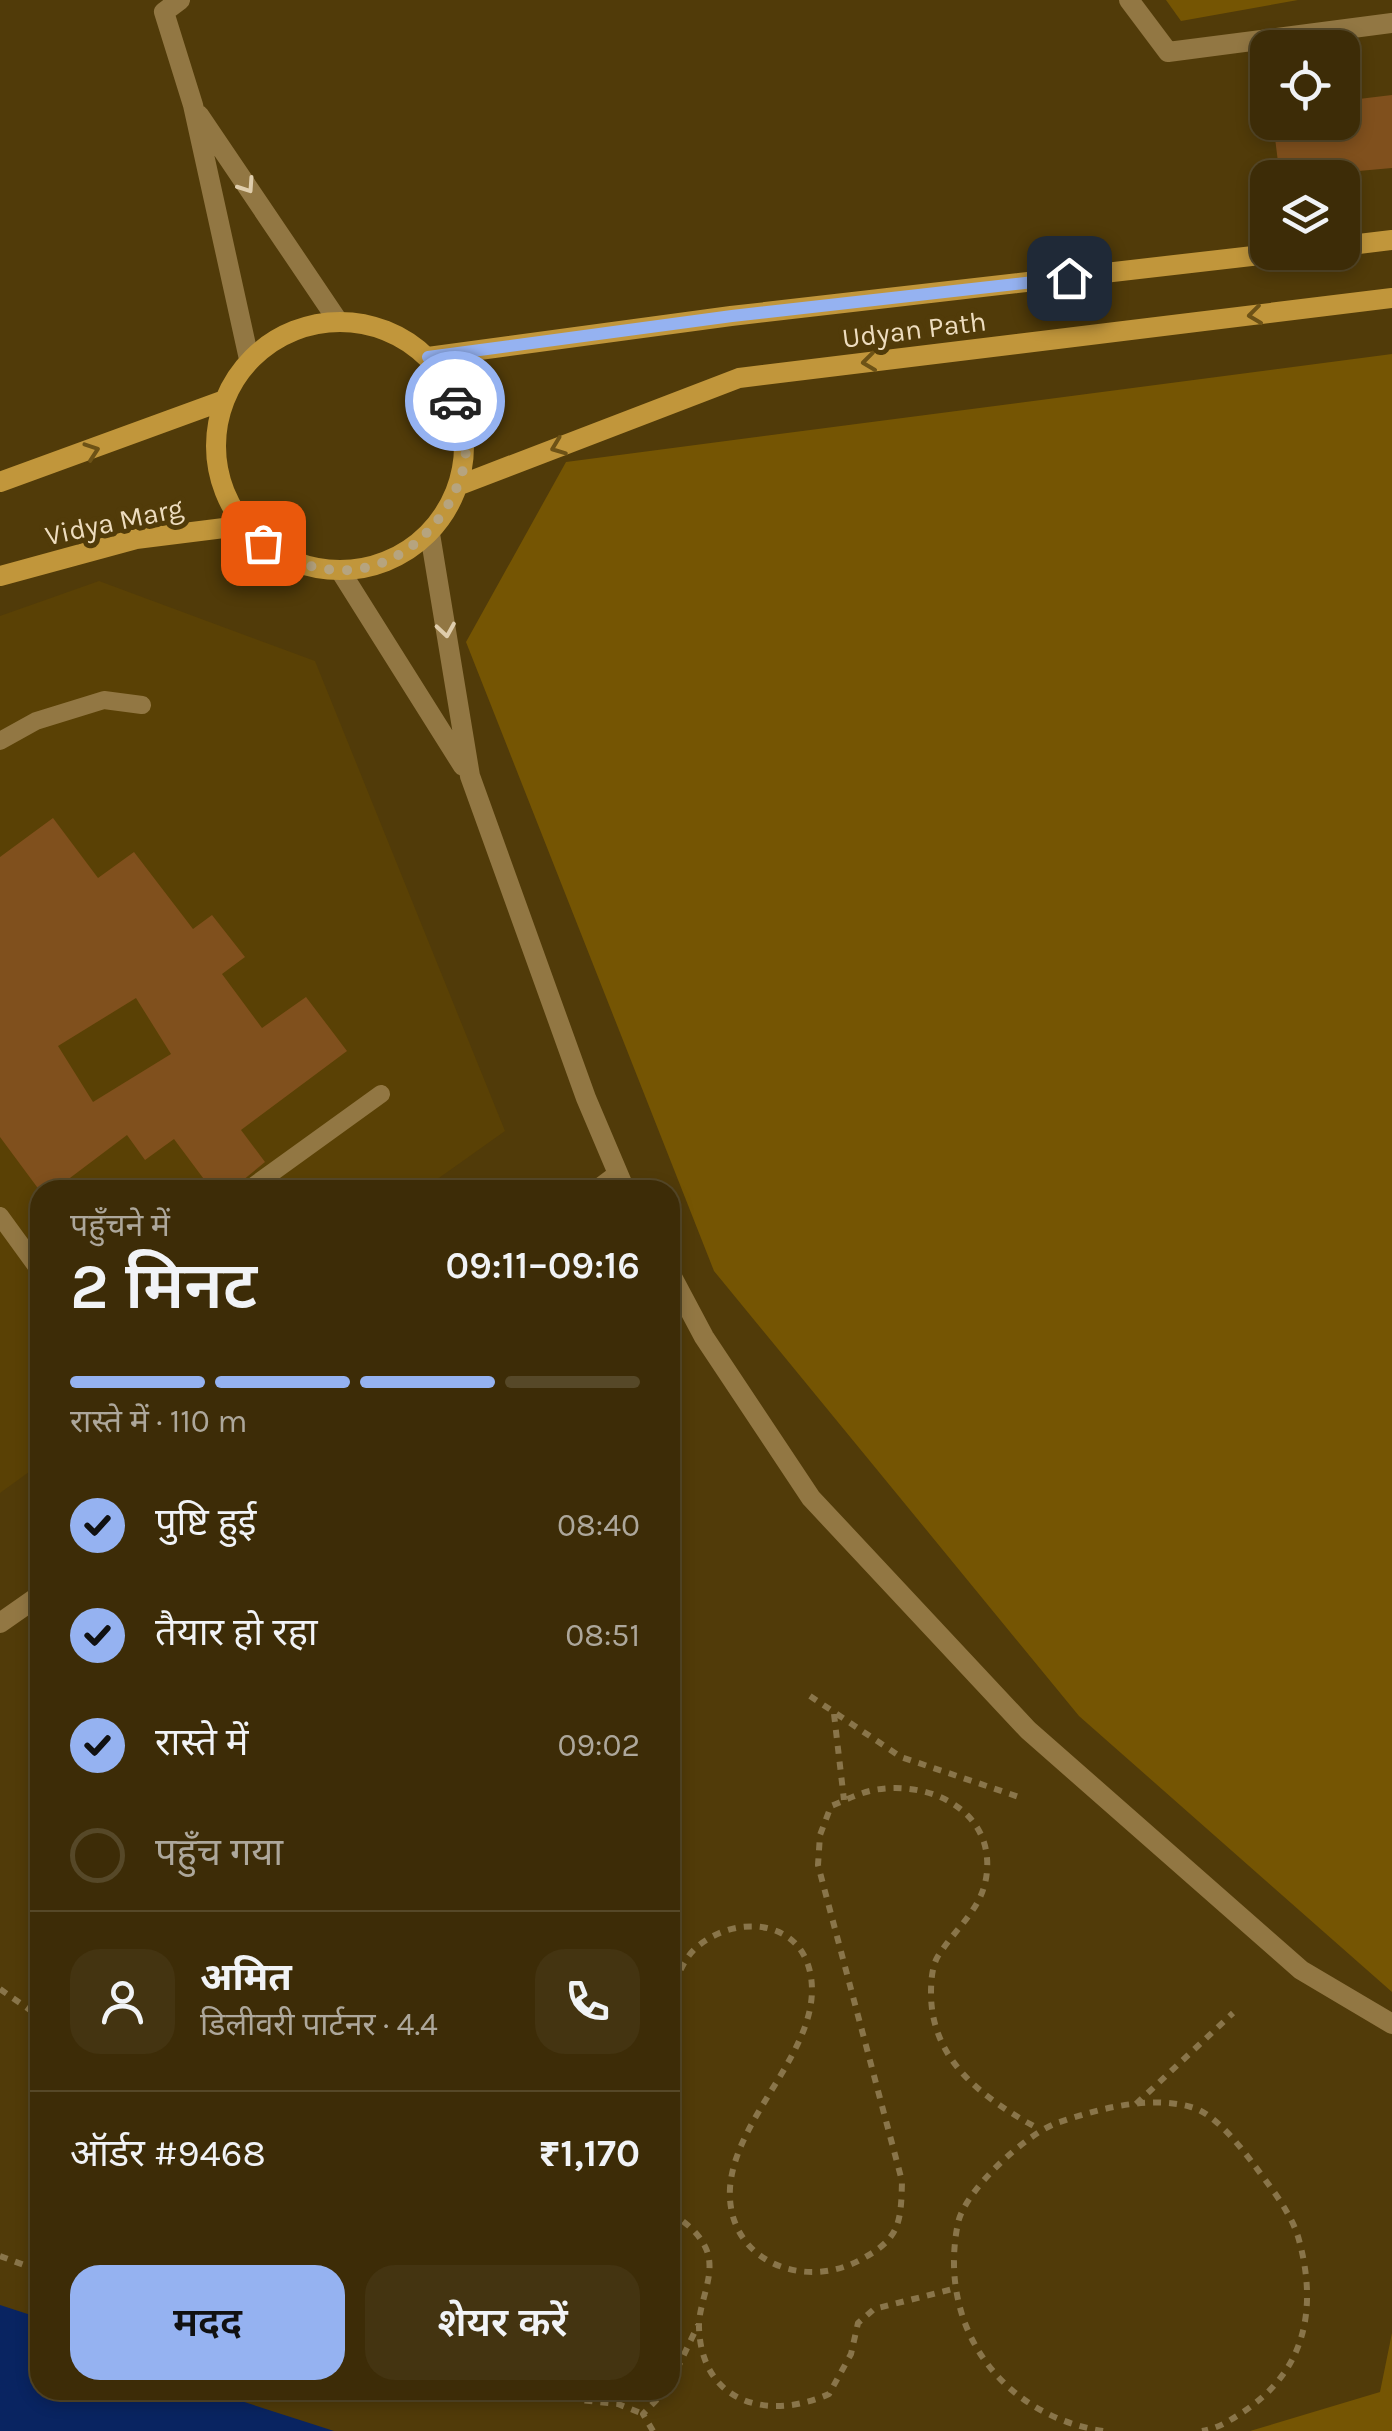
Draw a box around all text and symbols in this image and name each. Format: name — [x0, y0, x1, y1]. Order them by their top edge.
map controls — [1250, 30, 1360, 270]
button: locate — [1250, 30, 1360, 140]
button: layers — [1250, 160, 1360, 270]
one-way arrow — [235, 175, 253, 194]
pin — [1027, 236, 1112, 321]
icon: home — [1042, 251, 1097, 306]
street label: Udyan Path — [840, 304, 988, 355]
one-way arrow — [1246, 304, 1262, 325]
courier — [405, 351, 505, 451]
one-way arrow — [860, 351, 876, 372]
icon: car — [428, 374, 483, 429]
one-way arrow — [550, 436, 567, 456]
one-way arrow — [83, 442, 100, 462]
street label: Vidya Marg — [42, 491, 186, 552]
pin — [221, 501, 306, 586]
icon: bag — [236, 516, 291, 571]
one-way arrow — [435, 622, 456, 638]
text: पहुँचने में — [70, 1207, 170, 1244]
text: 09:11–09:16 — [445, 1243, 640, 1288]
text: 2 मिनट — [70, 1248, 257, 1324]
text: रास्ते में · 110 m — [70, 1403, 247, 1440]
icon: check — [70, 1498, 125, 1553]
text: पुष्टि हुई — [155, 1500, 256, 1545]
text: 08:40 — [557, 1507, 640, 1544]
icon: check — [70, 1608, 125, 1663]
text: तैयार हो रहा — [155, 1610, 318, 1655]
text: 08:51 — [565, 1617, 640, 1654]
icon: check — [70, 1718, 125, 1773]
text: रास्ते में — [155, 1720, 249, 1765]
text: 09:02 — [558, 1727, 640, 1764]
text: पहुँच गया — [155, 1830, 283, 1875]
button: person — [70, 1949, 175, 2054]
button: phone — [535, 1949, 640, 2054]
text: अमित — [200, 1955, 292, 2000]
text: डिलीवरी पार्टनर · 4.4 — [200, 2006, 438, 2043]
text: ऑर्डर #9468 — [70, 2131, 266, 2176]
text: ₹1,170 — [539, 2131, 640, 2176]
button: मदद — [70, 2265, 345, 2380]
button: शेयर करें — [365, 2265, 640, 2380]

